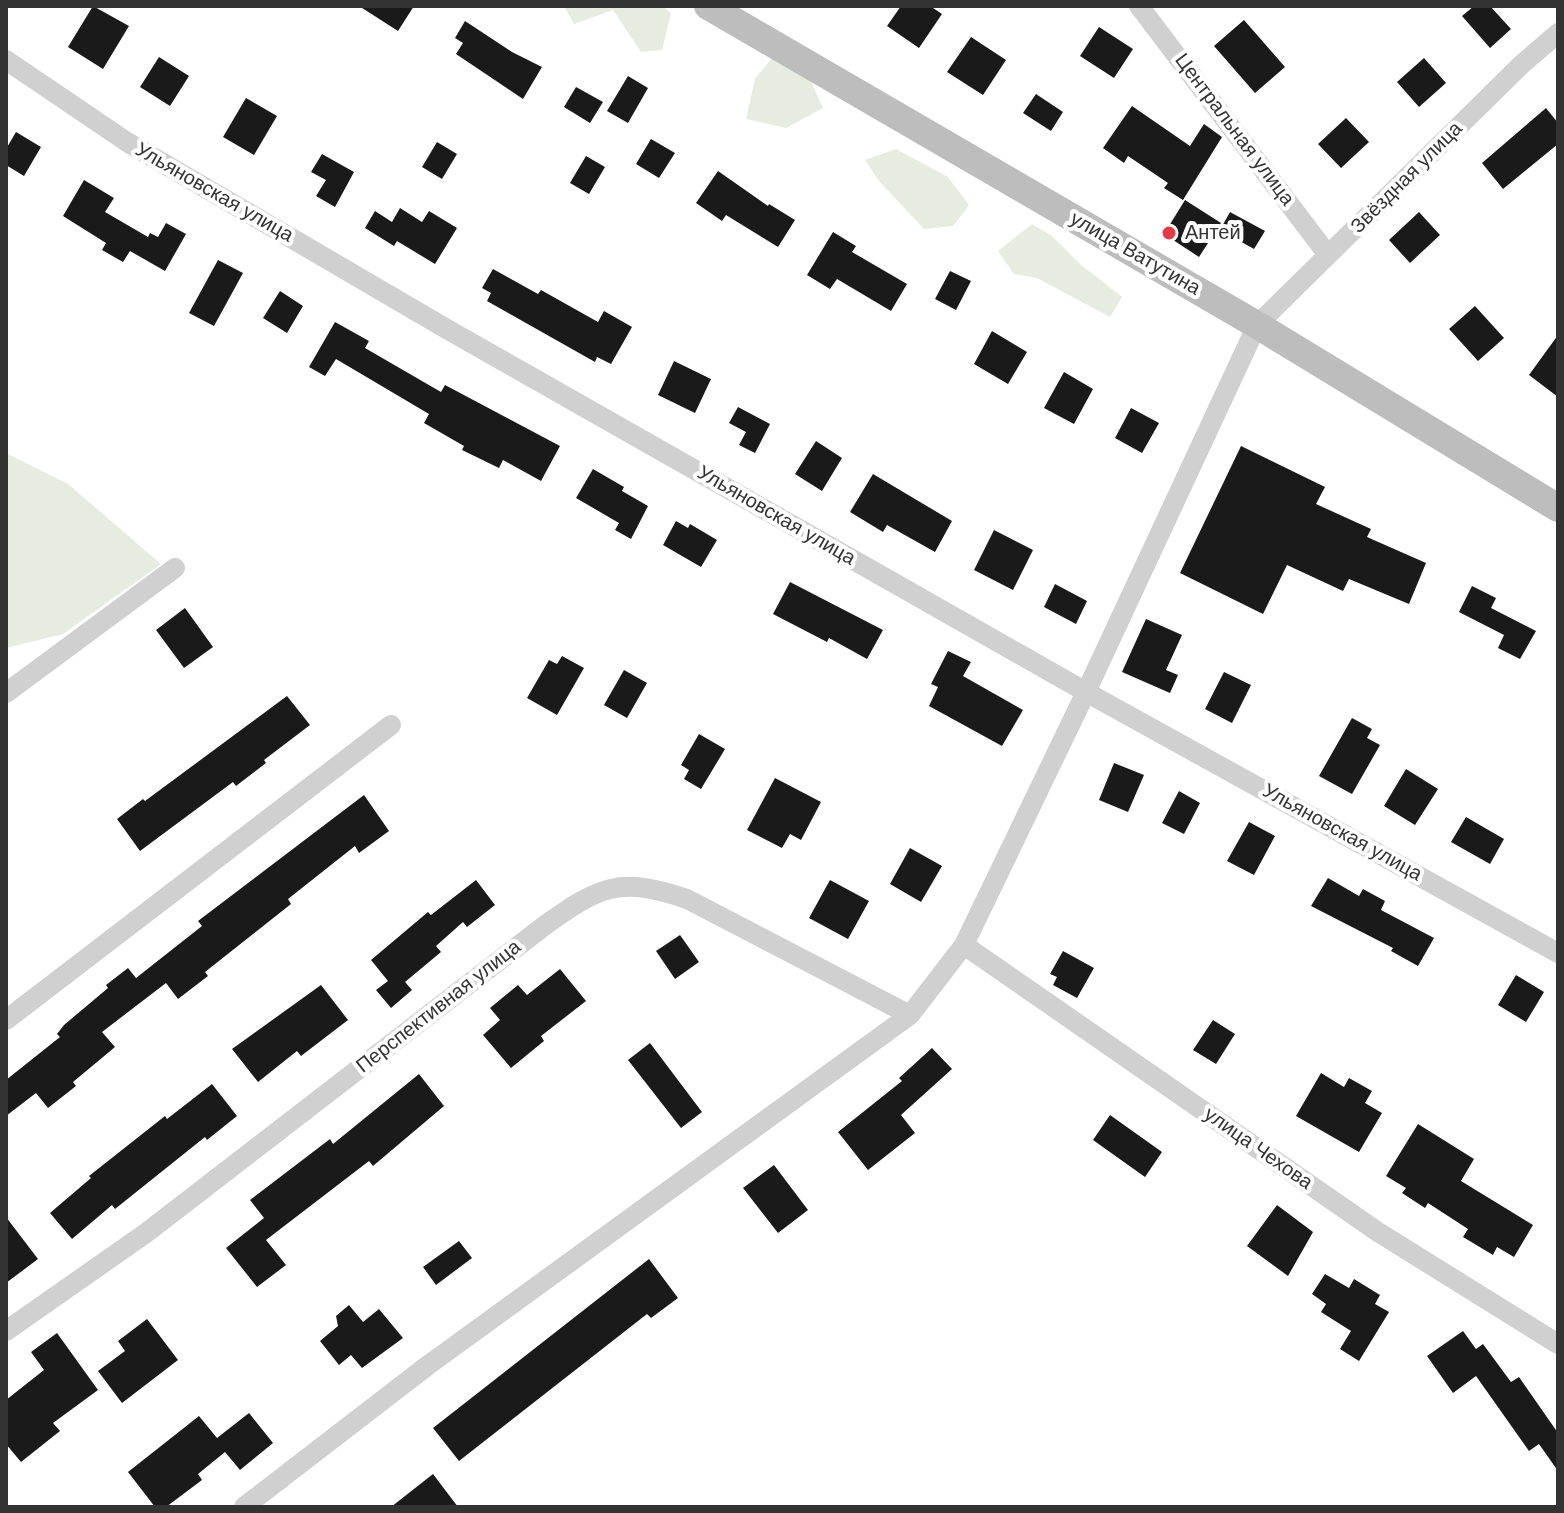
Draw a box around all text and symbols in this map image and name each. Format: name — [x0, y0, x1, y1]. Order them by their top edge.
street label: Центральная улица — [1169, 49, 1299, 211]
street label: Звёздная улица — [1346, 117, 1468, 239]
street label: Ульяновская улица — [131, 138, 297, 248]
street label: улица Ватутина — [1066, 207, 1204, 301]
place label: Антей — [1185, 221, 1241, 245]
marker: Антей — [1160, 224, 1178, 242]
street label: Ульяновская улица — [693, 461, 859, 571]
street label: Ульяновская улица — [1258, 779, 1426, 887]
street label: Перспективная улица — [352, 935, 526, 1079]
street label: улица Чехова — [1199, 1103, 1317, 1195]

